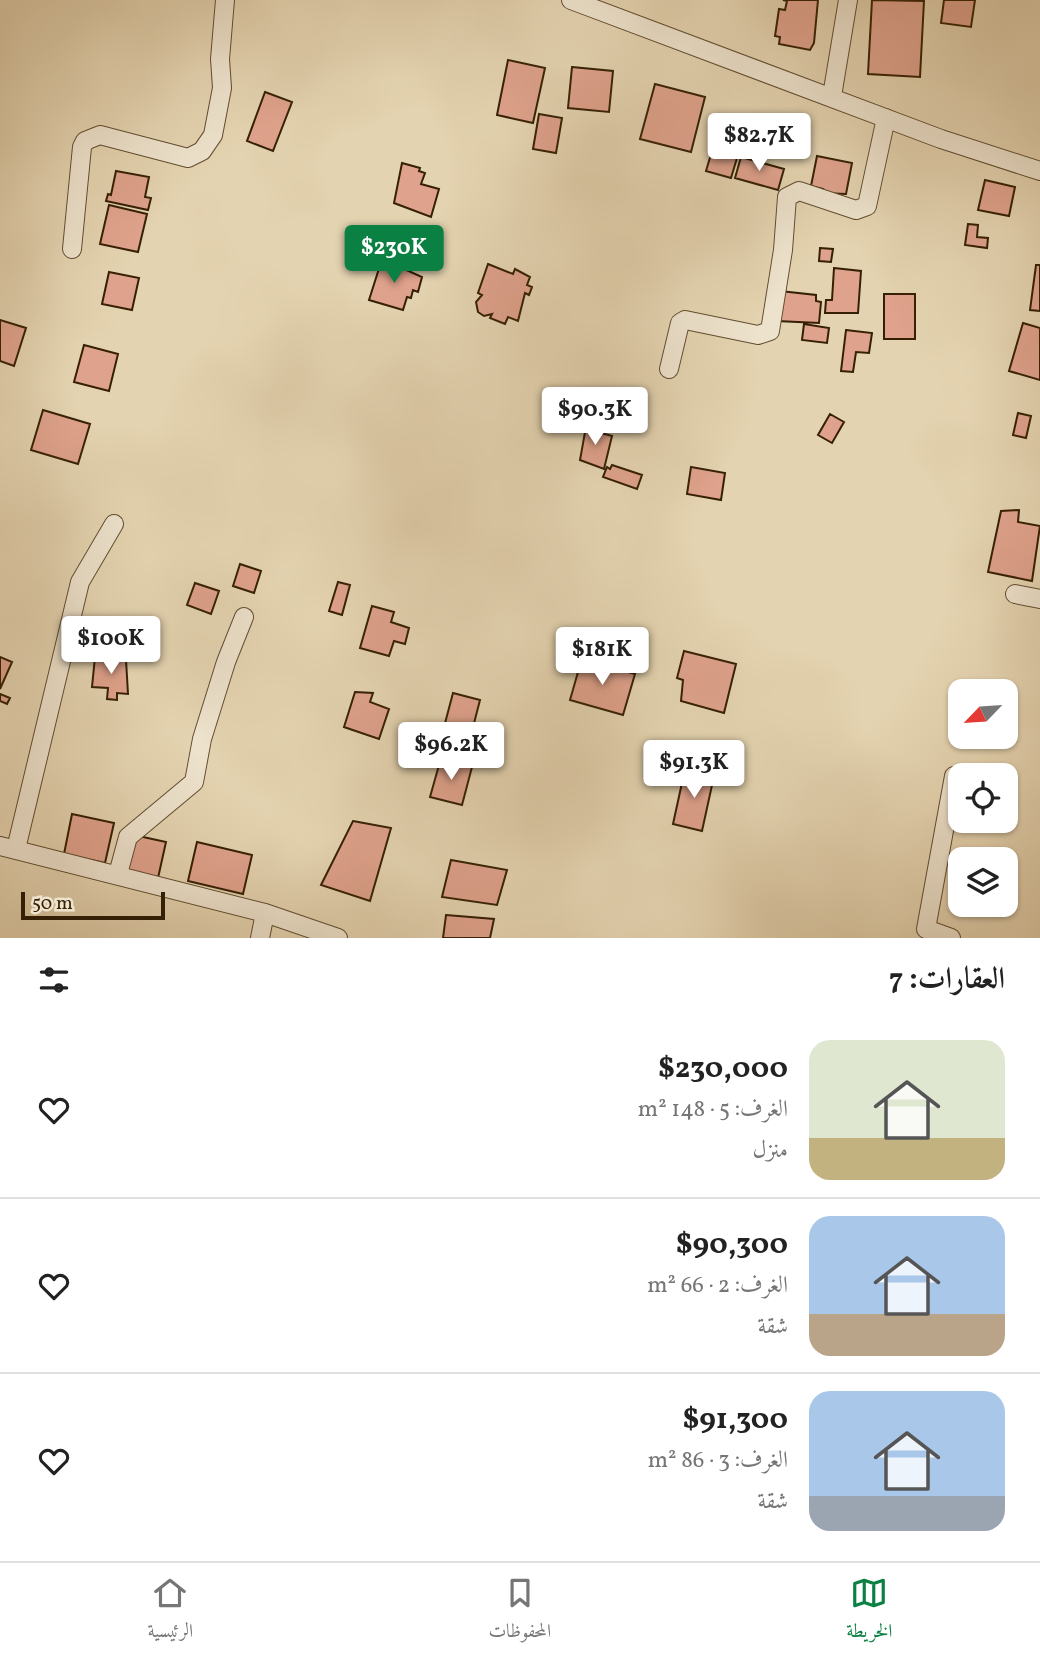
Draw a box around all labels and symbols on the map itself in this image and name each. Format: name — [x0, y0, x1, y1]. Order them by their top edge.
pin: $82.7K — [702, 114, 816, 173]
pin: $230K — [345, 226, 443, 285]
pin: $90.3K — [538, 388, 652, 447]
pin: $100K — [62, 616, 160, 676]
pin: $181K — [553, 628, 651, 687]
north arrow — [948, 679, 1018, 749]
pin: $96.2K — [394, 722, 508, 782]
pin: $91.3K — [637, 740, 751, 800]
scale bar — [21, 889, 164, 921]

